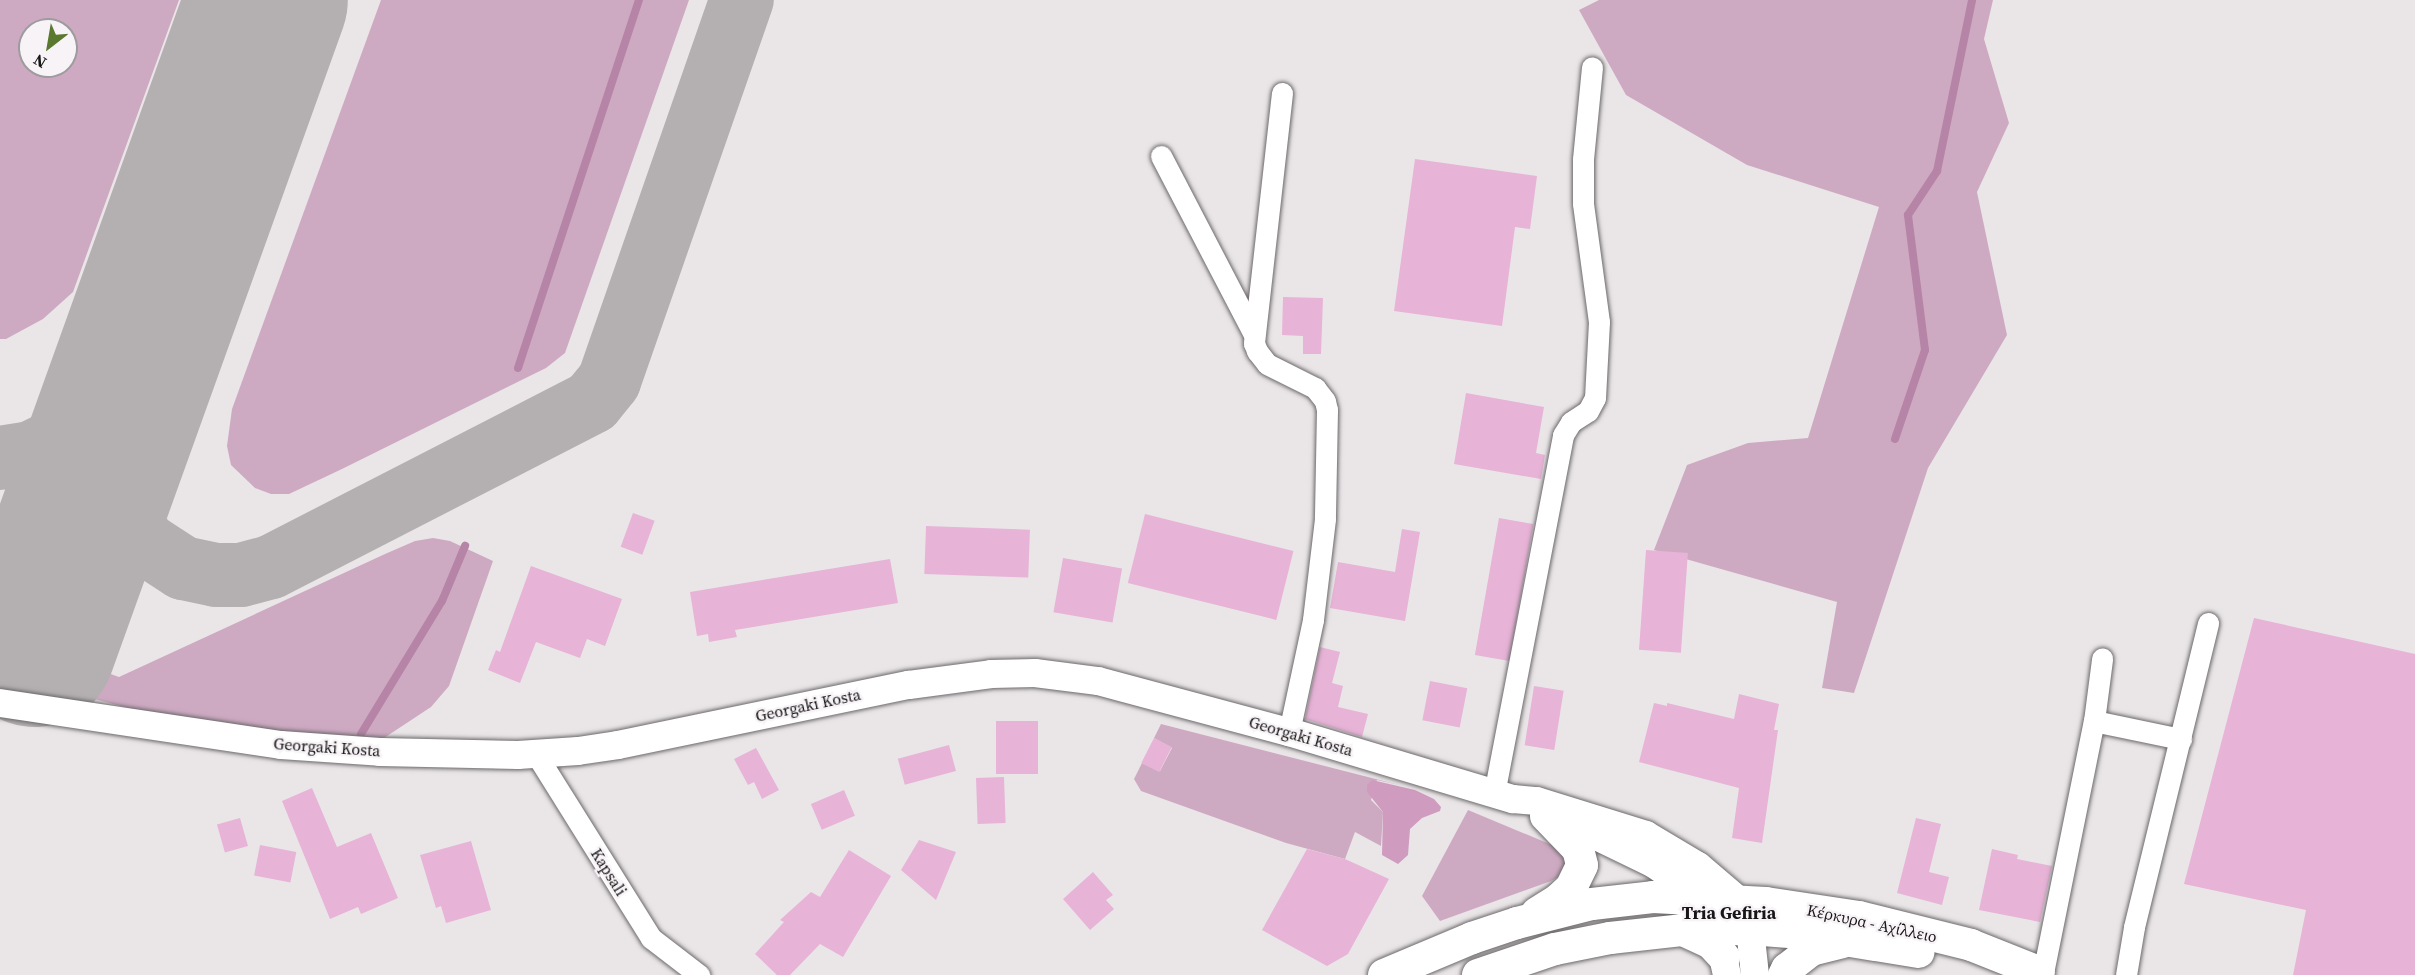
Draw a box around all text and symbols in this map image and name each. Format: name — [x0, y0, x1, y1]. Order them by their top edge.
north arrow — [18, 18, 78, 78]
text: N — [29, 49, 50, 74]
street label: Georgaki Kosta — [754, 684, 862, 726]
street label: Georgaki Kosta — [1247, 712, 1355, 760]
street label: Georgaki Kosta — [273, 734, 381, 760]
street label: Kapsali — [587, 845, 631, 899]
street label: Κέρκυρα - Αχίλλειο — [1805, 900, 1939, 946]
district label: Tria Gefiria — [1682, 902, 1776, 924]

